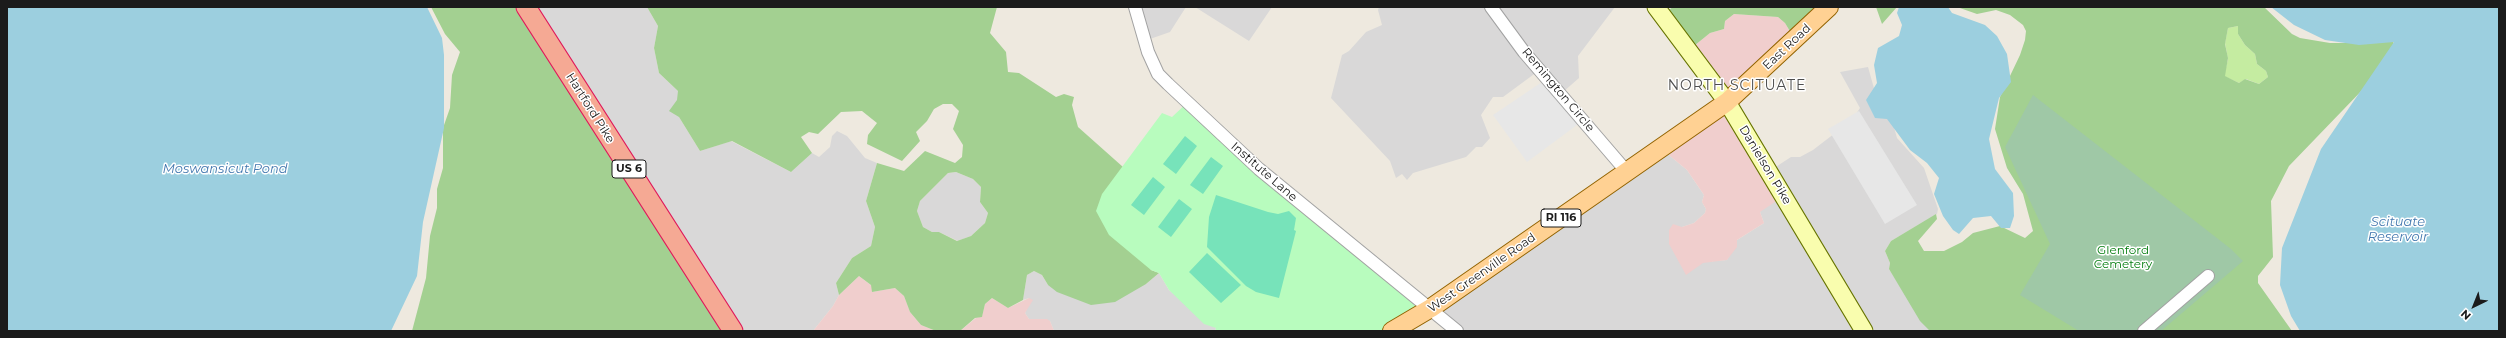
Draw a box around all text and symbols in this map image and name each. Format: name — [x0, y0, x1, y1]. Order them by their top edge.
street label: East Road — [1760, 21, 1814, 73]
street label: Remington Circle — [1519, 45, 1597, 135]
street label: Hartford Pike — [563, 70, 617, 146]
district label: NORTH SCITUATE — [1668, 78, 1806, 94]
street label: Danielson Pike — [1736, 123, 1794, 207]
street label: Institute Lane — [1228, 139, 1300, 205]
road number: US 6 — [612, 160, 646, 178]
water label: Moswansicut Pond — [162, 161, 288, 177]
road number: RI 116 — [1541, 209, 1581, 227]
water label: Scituate Reservoir — [2368, 214, 2428, 245]
street label: West Greenville Road — [1425, 230, 1539, 316]
park label: Glenford Cemetery — [2094, 243, 2152, 271]
north arrow — [2454, 286, 2494, 326]
text: N — [2458, 307, 2474, 323]

